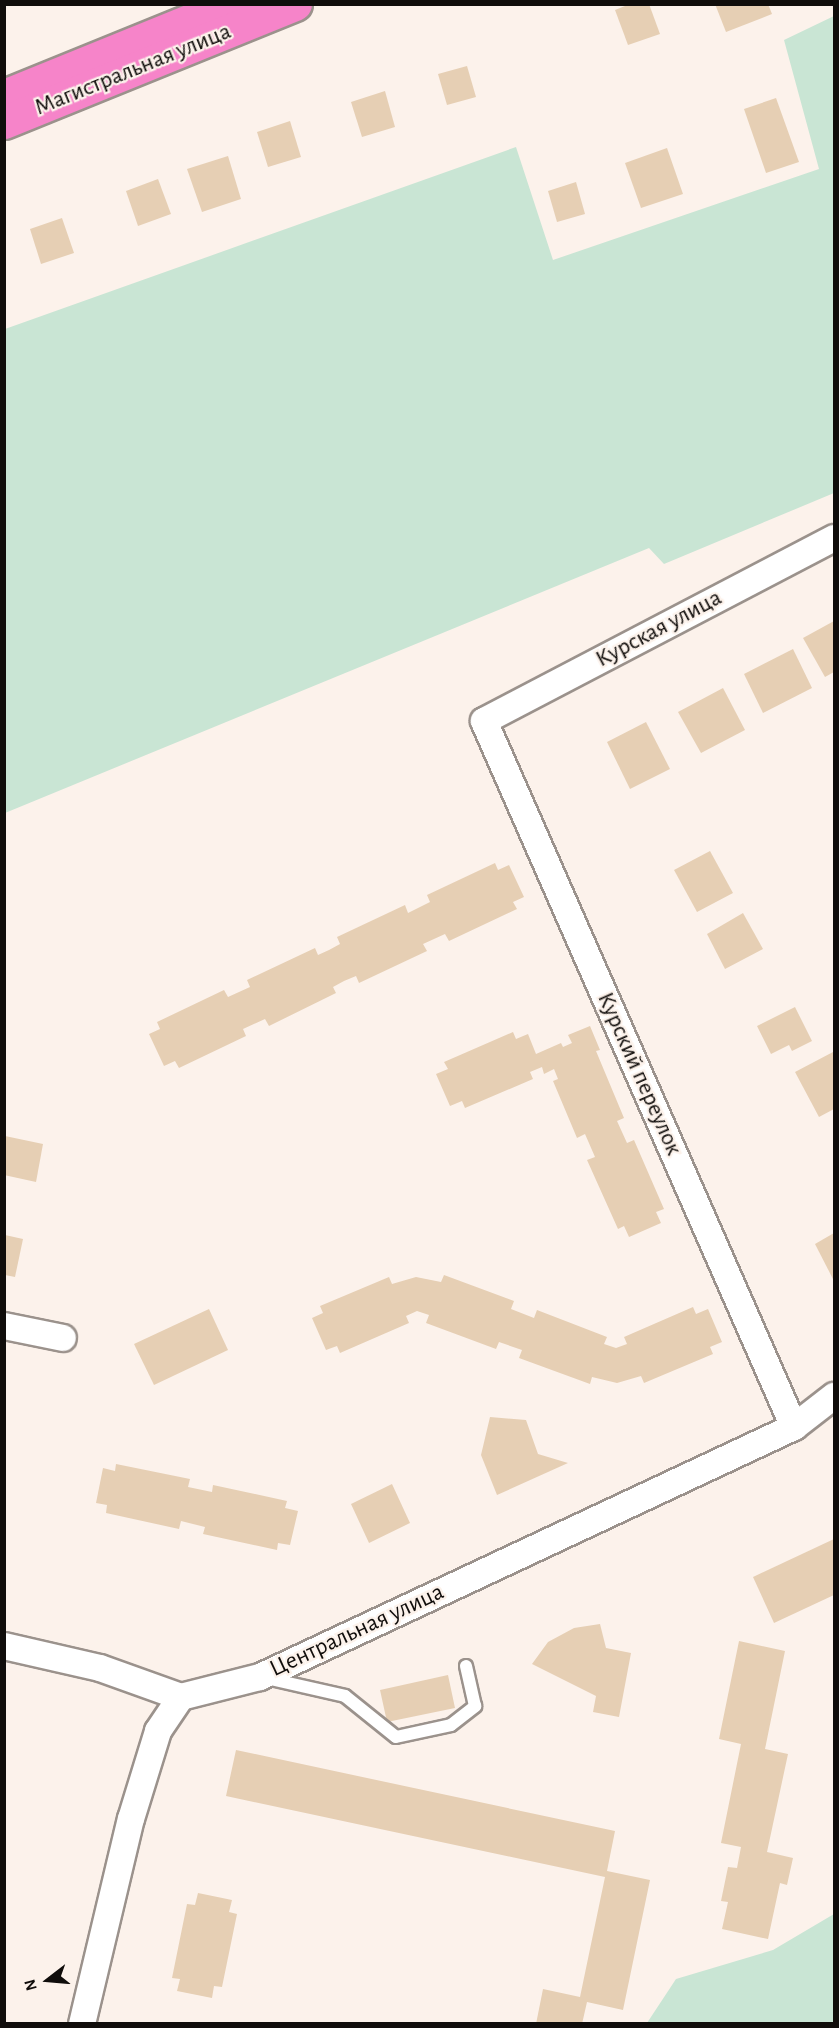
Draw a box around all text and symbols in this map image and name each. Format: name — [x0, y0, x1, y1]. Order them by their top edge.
street label: Магистральная улица — [31, 17, 235, 123]
street label: Курская улица — [591, 584, 727, 674]
street label: Курский переулок — [590, 988, 688, 1160]
street label: Центральная улица — [265, 1578, 449, 1684]
north arrow — [18, 1950, 78, 2010]
text: N — [21, 1977, 40, 1993]

